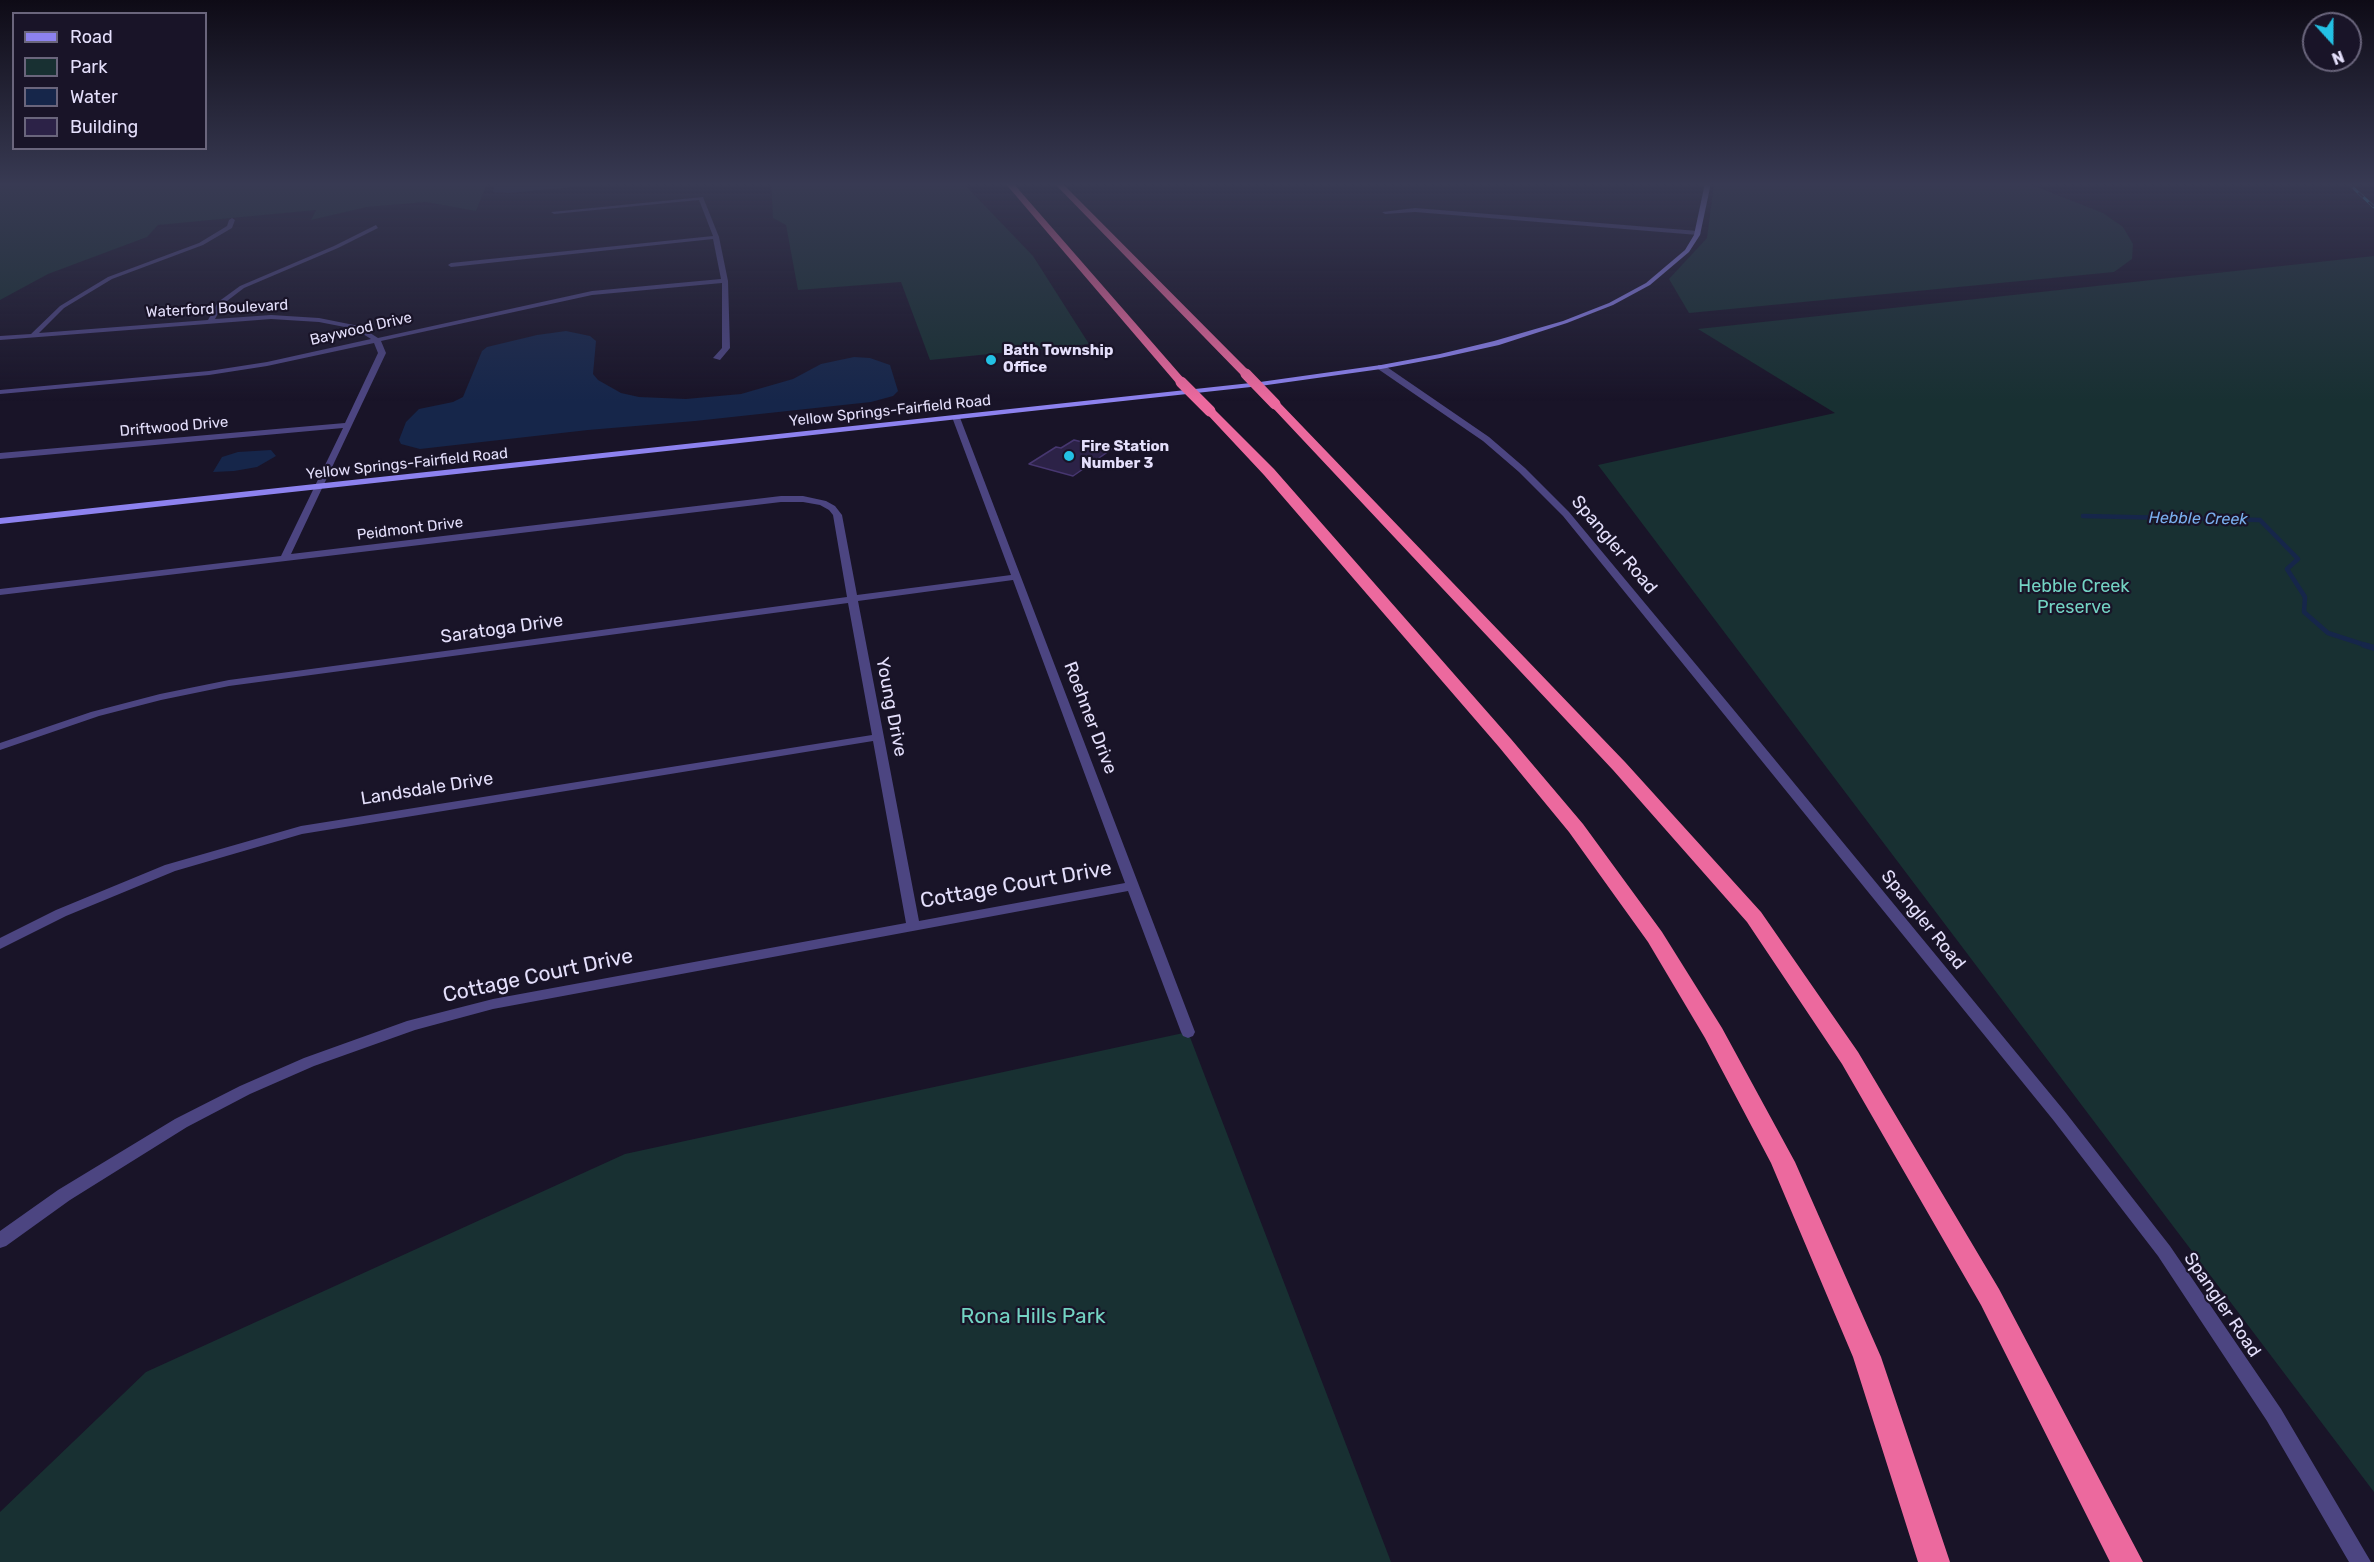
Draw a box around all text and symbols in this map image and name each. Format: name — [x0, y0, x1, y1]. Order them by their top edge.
legend — [12, 12, 207, 150]
north arrow — [2302, 12, 2362, 72]
text: Road — [70, 26, 113, 48]
text: N — [2329, 46, 2347, 68]
text: Park — [70, 56, 107, 78]
text: Water — [70, 86, 118, 108]
text: Building — [70, 116, 138, 138]
street label: Waterford Boulevard — [145, 296, 289, 322]
street label: Baywood Drive — [308, 309, 414, 349]
place label: Bath Township Office — [1003, 342, 1113, 377]
marker: Bath Township Office — [984, 353, 998, 367]
street label: Yellow Springs-Fairfield Road — [788, 391, 992, 431]
street label: Driftwood Drive — [119, 413, 229, 441]
place label: Fire Station Number 3 — [1081, 438, 1169, 473]
street label: Yellow Springs-Fairfield Road — [305, 444, 509, 484]
marker: Fire Station Number 3 — [1062, 449, 1076, 463]
street label: Spangler Road — [1567, 491, 1661, 599]
water label: Hebble Creek — [2148, 509, 2248, 529]
street label: Peidmont Drive — [356, 514, 464, 544]
park label: Hebble Creek Preserve — [2018, 576, 2130, 618]
street label: Saratoga Drive — [439, 610, 565, 648]
street label: Young Drive — [871, 656, 911, 758]
street label: Roehner Drive — [1059, 659, 1121, 777]
street label: Landsdale Drive — [359, 768, 495, 810]
street label: Cottage Court Drive — [918, 856, 1114, 914]
street label: Spangler Road — [1876, 866, 1970, 974]
street label: Cottage Court Drive — [441, 944, 635, 1008]
street label: Spangler Road — [2179, 1248, 2265, 1362]
park label: Rona Hills Park — [961, 1304, 1105, 1330]

